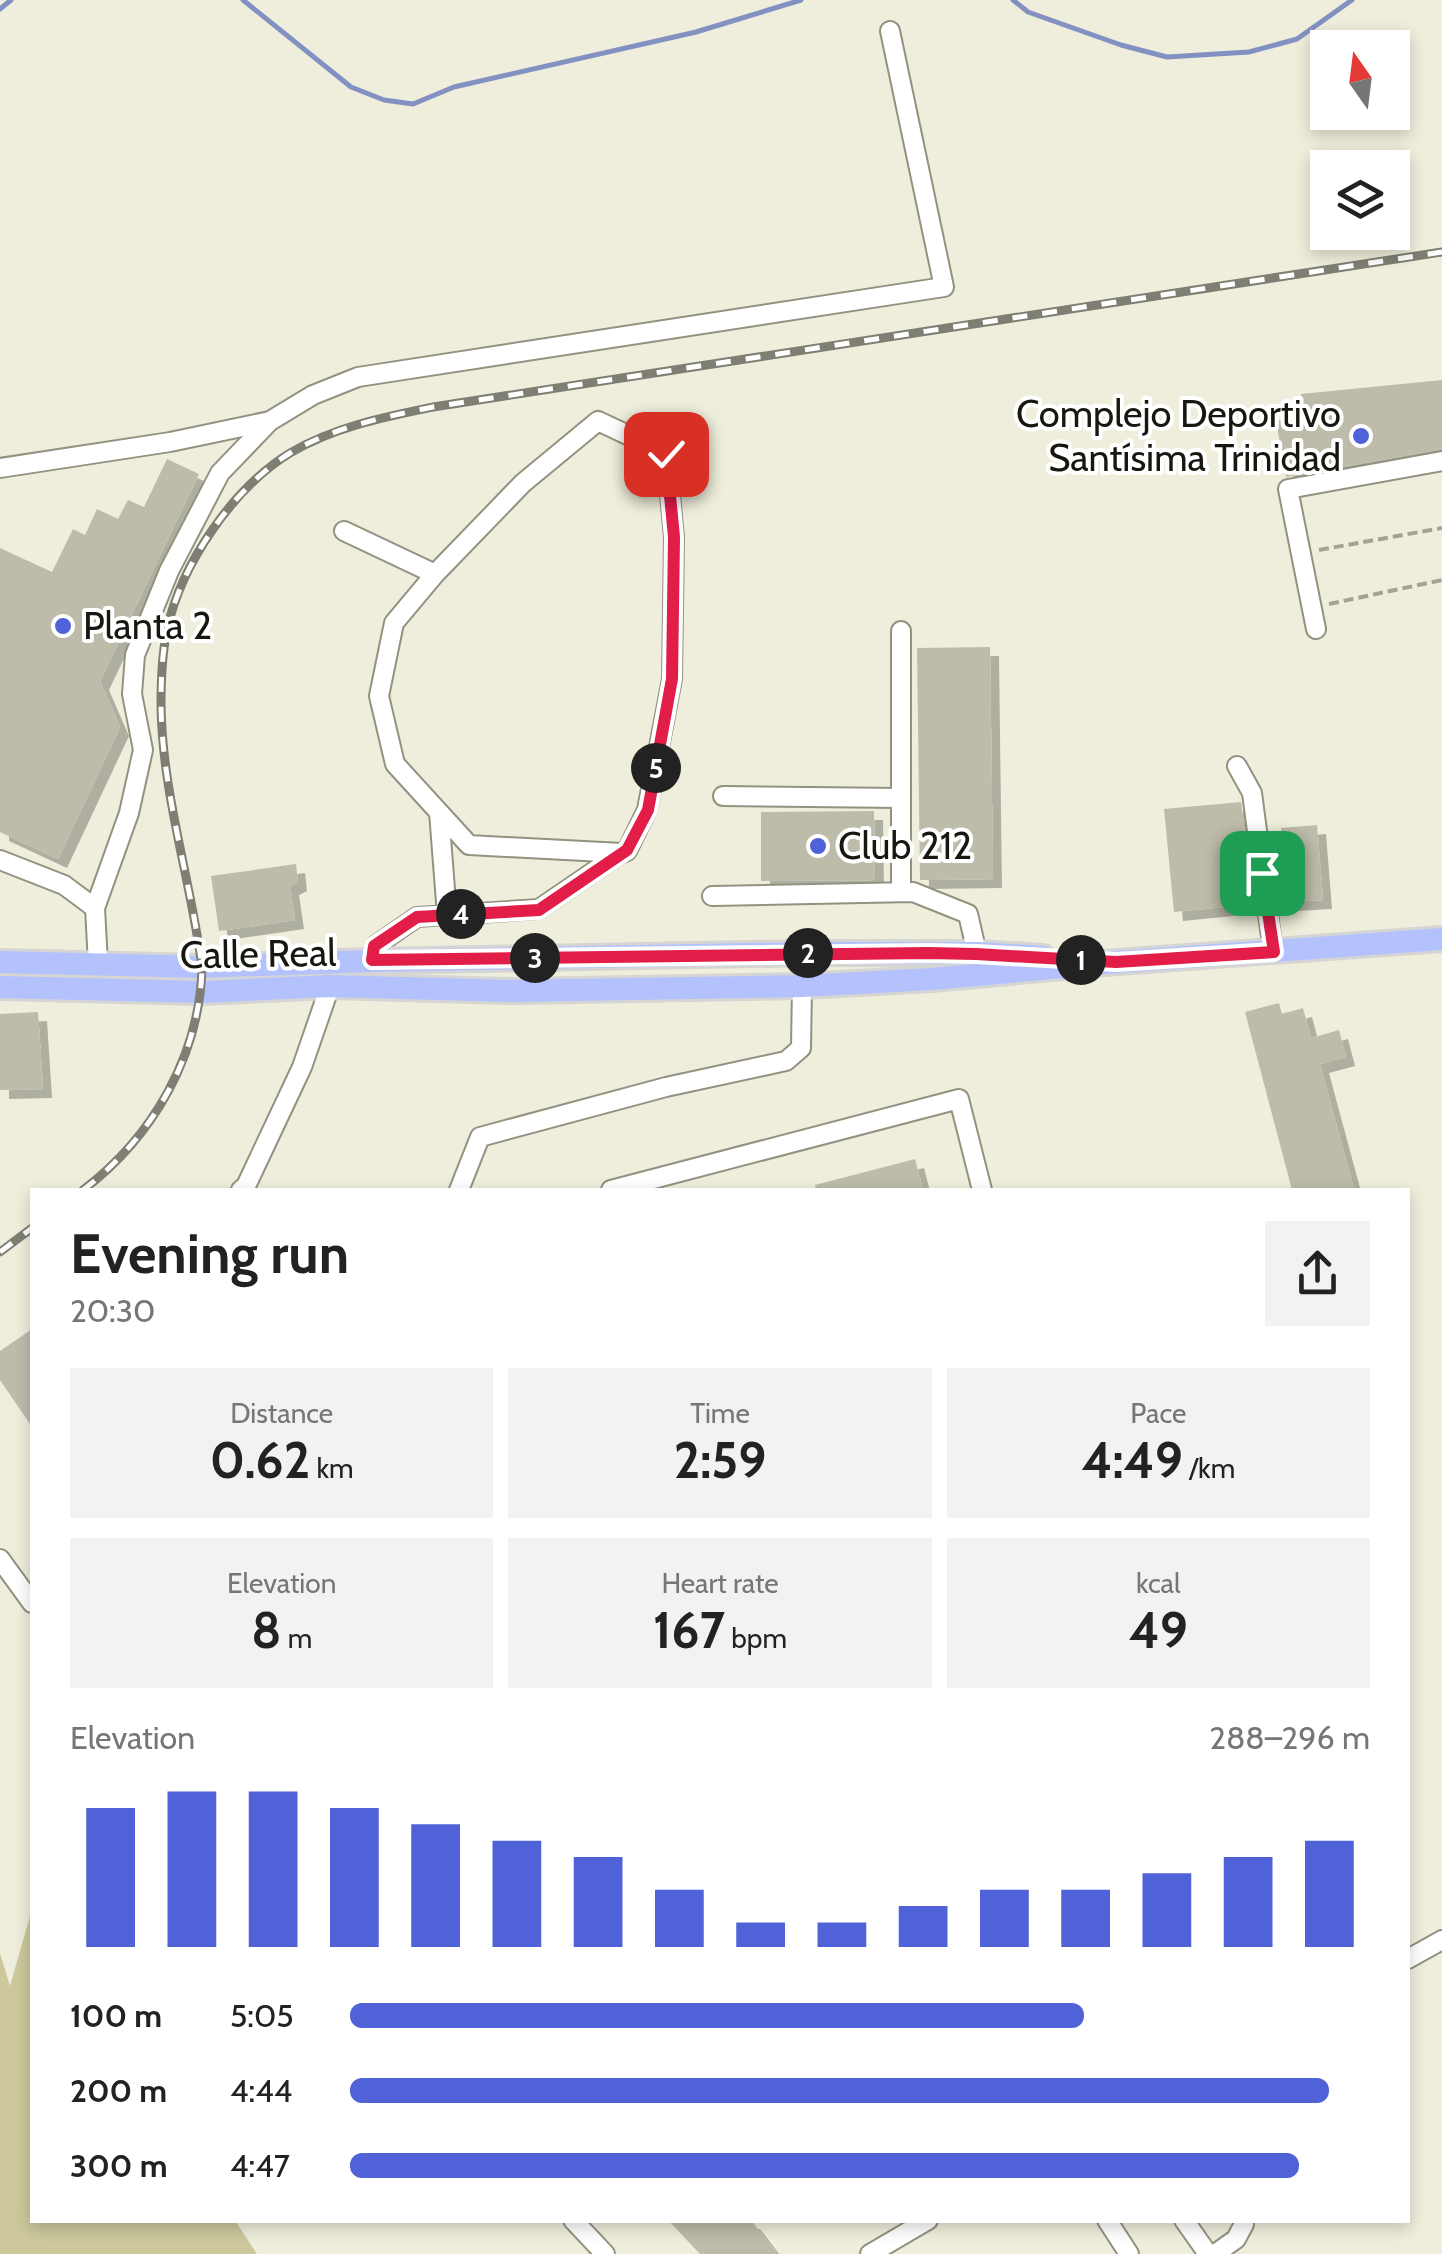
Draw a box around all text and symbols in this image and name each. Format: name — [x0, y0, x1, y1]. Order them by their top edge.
north arrow — [1310, 30, 1410, 130]
map controls — [1310, 30, 1410, 250]
button: layers — [1310, 150, 1410, 250]
place label: Complejo Deportivo Santísima Trinidad — [1016, 390, 1341, 481]
pin — [624, 412, 709, 497]
marker: Complejo Deportivo Santísima Trinidad — [1350, 425, 1372, 447]
icon: check — [639, 427, 694, 482]
place label: Planta 2 — [83, 602, 212, 649]
marker: Planta 2 — [52, 615, 74, 637]
pin: 5 — [631, 743, 681, 793]
text: 5 — [648, 751, 664, 785]
place label: Club 212 — [838, 822, 972, 869]
pin — [1220, 831, 1305, 916]
marker: Club 212 — [807, 835, 829, 857]
icon: arrive — [1235, 846, 1290, 901]
pin: 4 — [436, 889, 486, 939]
text: 4 — [452, 897, 470, 931]
pin: 2 — [783, 928, 833, 978]
street label: Calle Real — [179, 929, 337, 978]
pin: 3 — [510, 933, 560, 983]
pin: 1 — [1056, 935, 1106, 985]
text: 2 — [801, 936, 815, 970]
text: 3 — [527, 941, 543, 975]
text: 1 — [1076, 943, 1086, 977]
text: Evening run — [70, 1220, 349, 1287]
button: share — [1265, 1221, 1370, 1326]
text: 20:30 — [70, 1291, 155, 1330]
text: Distance — [230, 1396, 333, 1430]
text: Time — [690, 1396, 750, 1430]
text: Pace — [1130, 1396, 1186, 1430]
text: 0.62 — [210, 1430, 310, 1491]
text: 2:59 — [674, 1430, 766, 1491]
text: 4:49 — [1081, 1430, 1183, 1491]
text: km — [310, 1451, 354, 1485]
text: /km — [1183, 1451, 1235, 1485]
text: Elevation — [227, 1566, 336, 1600]
text: Heart rate — [661, 1566, 779, 1600]
text: kcal — [1136, 1566, 1181, 1600]
text: 8 — [251, 1600, 281, 1661]
text: 167 — [653, 1600, 725, 1661]
text: 49 — [1129, 1600, 1188, 1661]
text: m — [281, 1621, 312, 1655]
text: bpm — [725, 1621, 787, 1655]
text: Elevation — [70, 1718, 195, 1757]
text: 288–296 m — [1209, 1718, 1370, 1757]
text: 100 m — [70, 1996, 162, 2035]
text: 5:05 — [230, 1996, 294, 2035]
text: 200 m — [70, 2071, 167, 2110]
text: 4:44 — [230, 2071, 292, 2110]
text: 300 m — [70, 2146, 167, 2185]
text: 4:47 — [230, 2146, 290, 2185]

